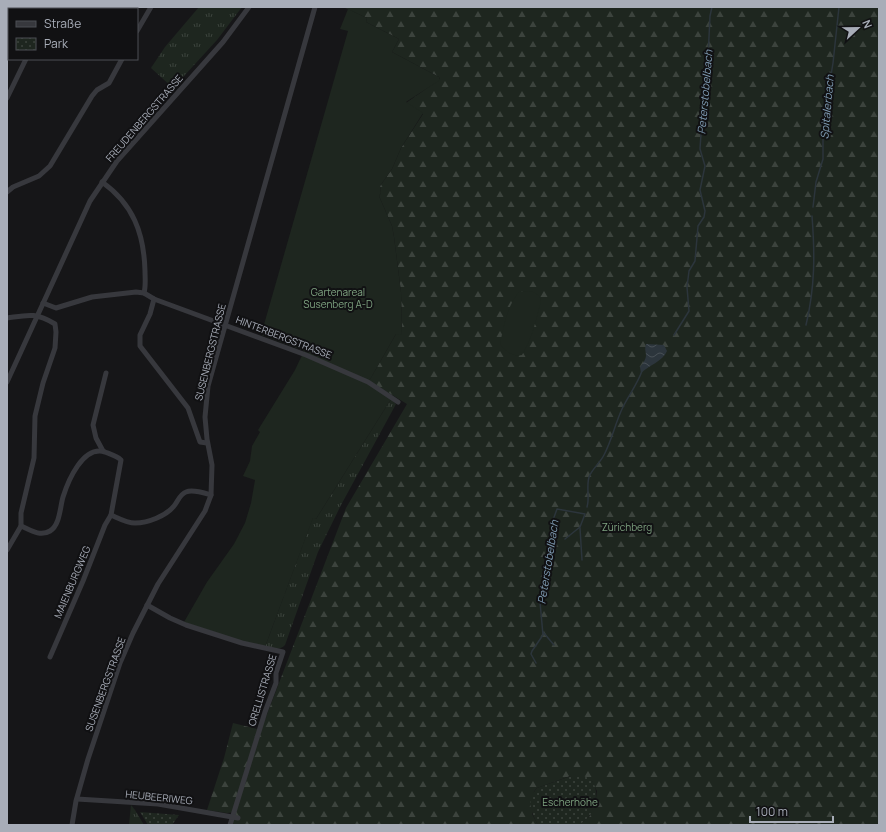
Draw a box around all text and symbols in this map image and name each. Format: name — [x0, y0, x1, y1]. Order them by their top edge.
legend — [8, 8, 138, 60]
north arrow — [838, 8, 878, 48]
text: Straße — [44, 15, 81, 32]
text: N — [859, 18, 876, 31]
text: Park — [44, 35, 69, 52]
water label: Peterstobelbach — [693, 49, 716, 135]
street label: FREUDENBERGSTRASSE — [102, 71, 186, 165]
water label: Spitalerbach — [816, 74, 837, 140]
park label: Gartenareal Susenberg A-D — [303, 285, 373, 311]
street label: SUSENBERGSTRASSE — [191, 302, 229, 402]
street label: HINTERBERGSTRASSE — [234, 312, 334, 362]
water label: Peterstobelbach — [533, 519, 562, 605]
park label: Zürichberg — [602, 520, 652, 534]
street label: MAIENBURGWEG — [50, 544, 94, 620]
street label: SUSENBERGSTRASSE — [81, 635, 129, 733]
street label: ORELLISTRASSE — [244, 652, 280, 728]
street label: HEUBEERIWEG — [125, 787, 193, 807]
park label: Escherhöhe — [542, 795, 598, 809]
scale bar — [750, 798, 833, 824]
text: 100 m — [756, 803, 788, 820]

